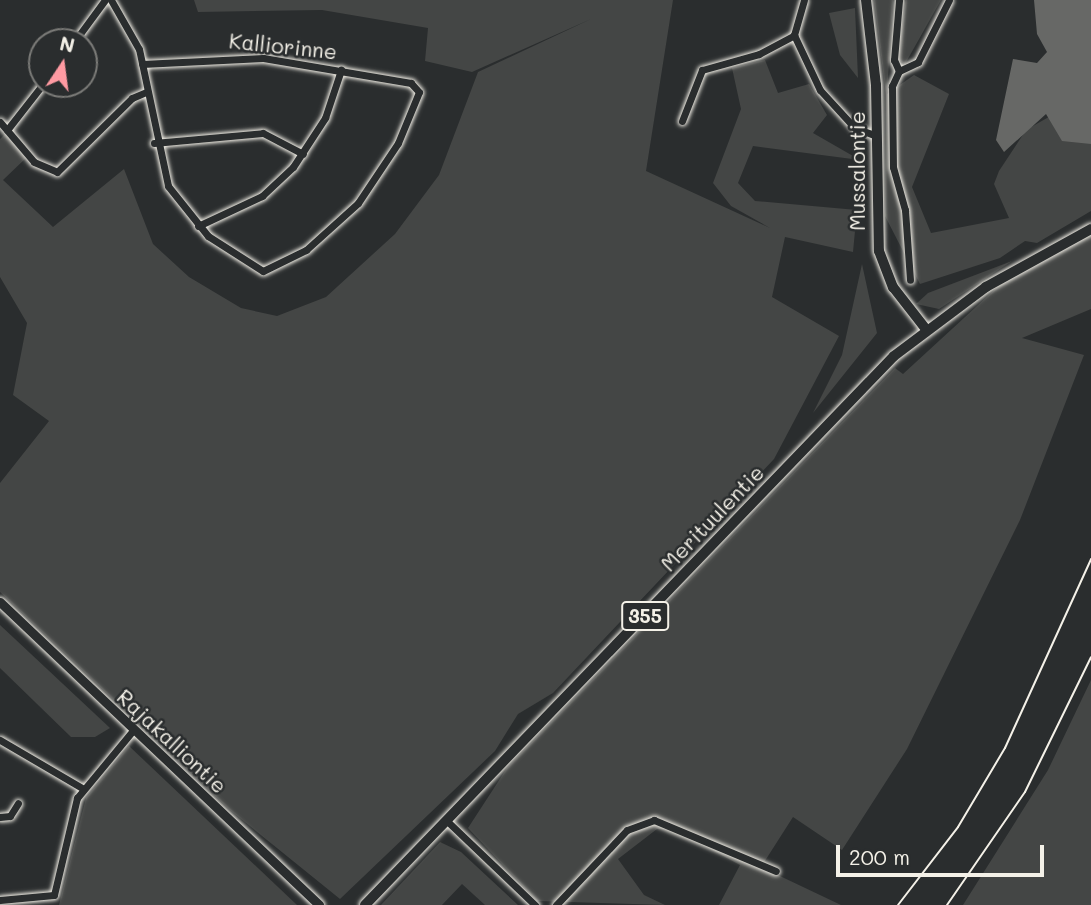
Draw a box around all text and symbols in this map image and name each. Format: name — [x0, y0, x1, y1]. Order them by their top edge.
north arrow — [28, 28, 98, 98]
street label: Kalliorinne — [228, 28, 338, 64]
text: N — [58, 30, 77, 58]
street label: Mussalontie — [844, 111, 870, 231]
street label: Merituulentie — [655, 460, 769, 576]
road number: 355 — [620, 600, 670, 632]
street label: Rajakalliontie — [112, 684, 232, 798]
scale bar — [839, 832, 1047, 876]
text: 200 m — [849, 843, 910, 870]

